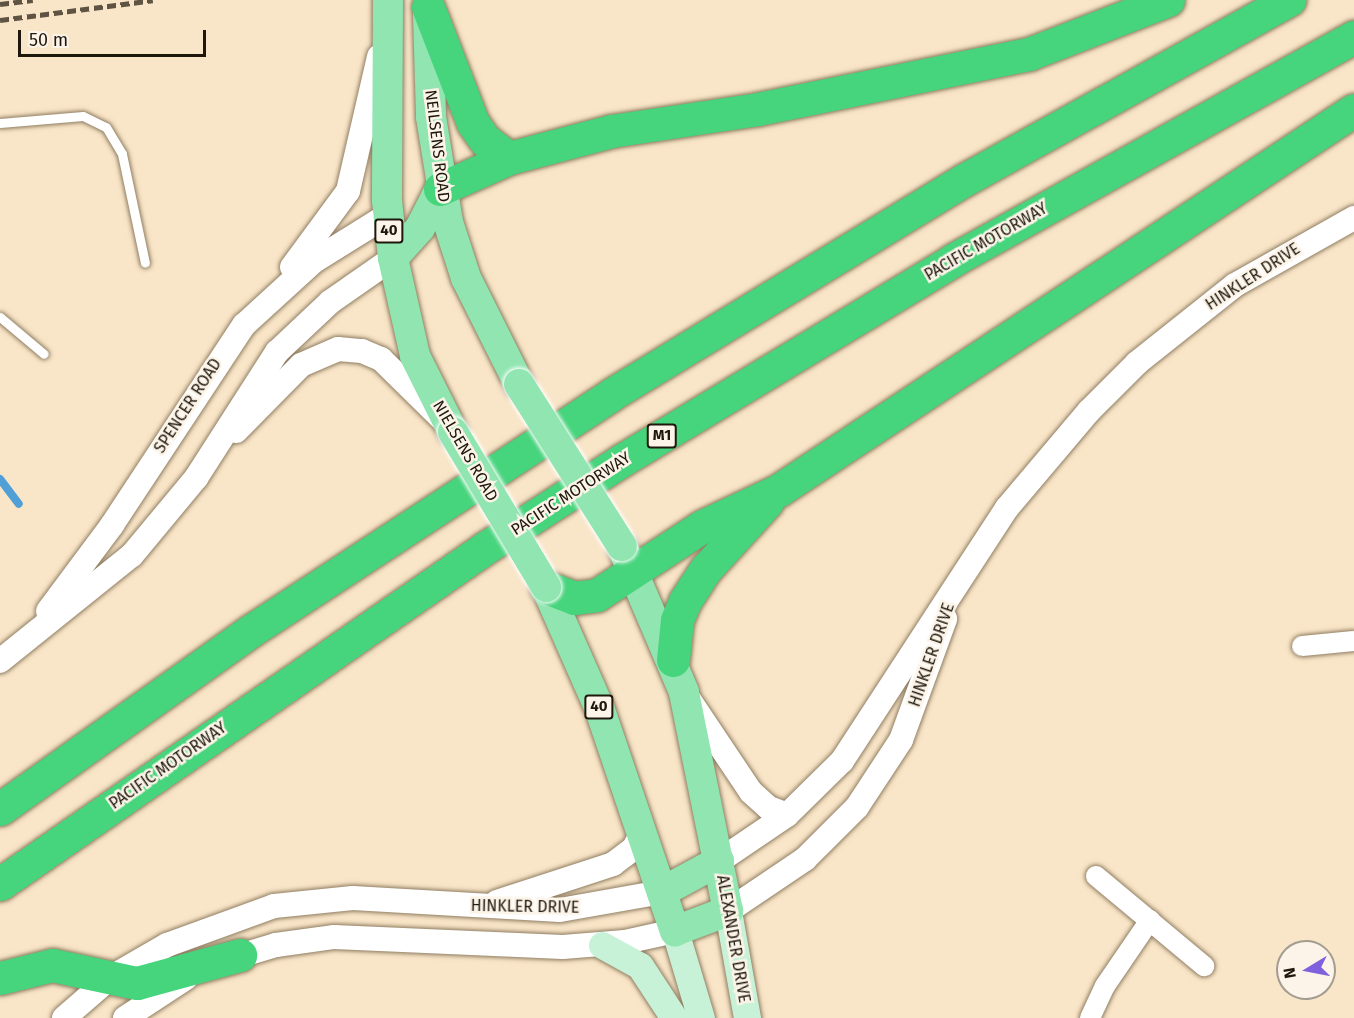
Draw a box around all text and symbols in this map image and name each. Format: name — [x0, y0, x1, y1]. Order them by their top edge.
scale bar — [21, 18, 208, 56]
text: 50 m — [29, 29, 68, 51]
street label: NEILSENS ROAD — [421, 89, 453, 203]
street label: PACIFIC MOTORWAY — [921, 199, 1051, 285]
road number: 40 — [374, 219, 404, 243]
street label: HINKLER DRIVE — [1202, 239, 1304, 315]
street label: SPENCER ROAD — [150, 355, 226, 457]
street label: NIELSENS ROAD — [428, 397, 502, 505]
road number: M1 — [646, 424, 678, 448]
street label: PACIFIC MOTORWAY — [508, 448, 634, 540]
street label: HINKLER DRIVE — [905, 601, 959, 709]
road number: 40 — [584, 695, 614, 719]
street label: PACIFIC MOTORWAY — [106, 718, 230, 814]
street label: ALEXANDER DRIVE — [712, 874, 754, 1004]
street label: HINKLER DRIVE — [471, 896, 579, 918]
north arrow — [1276, 940, 1336, 1000]
text: N — [1279, 966, 1300, 980]

